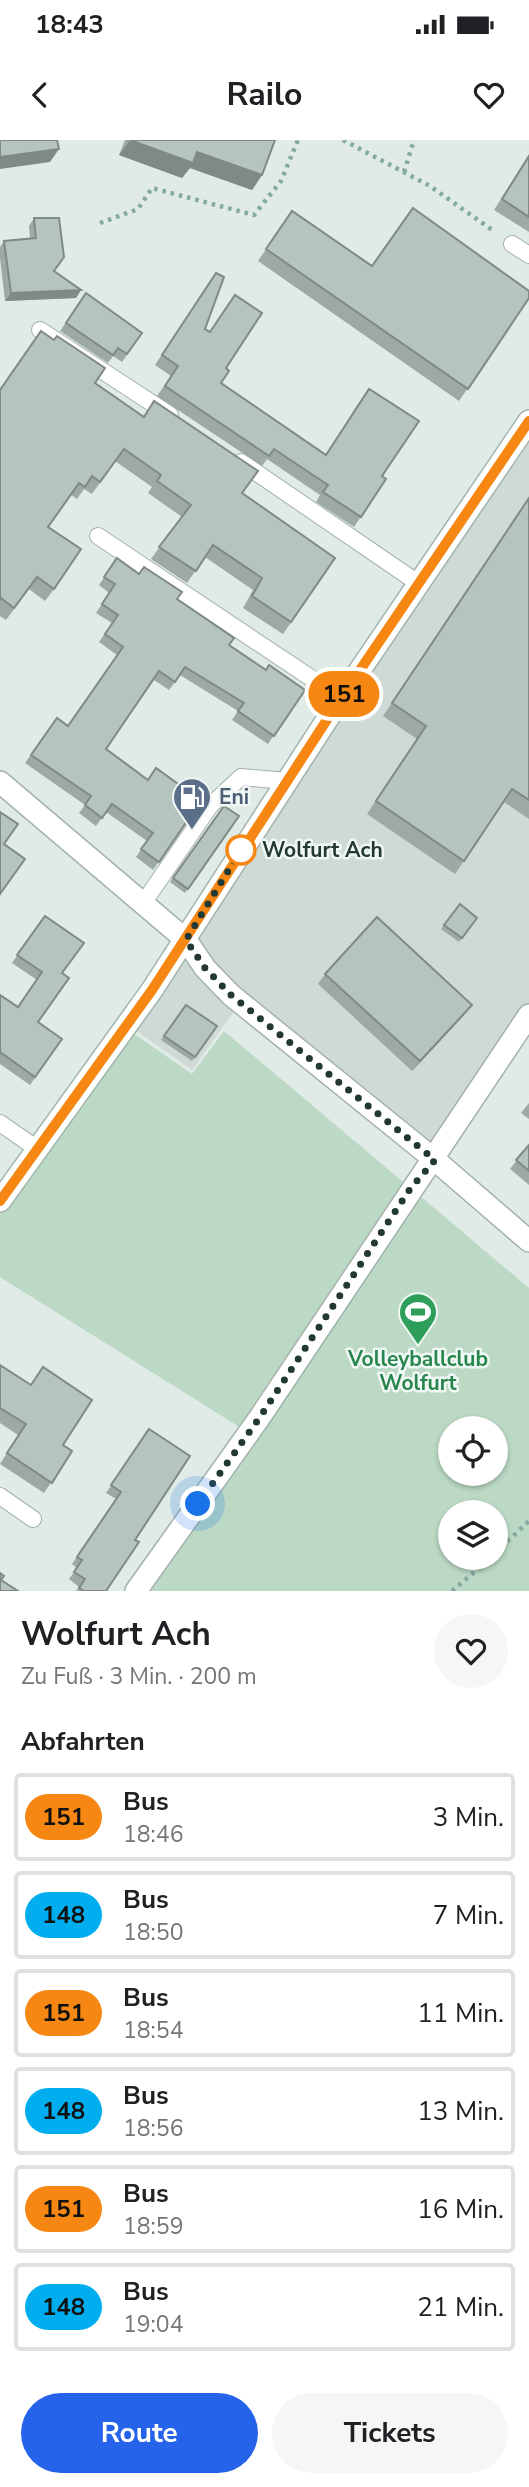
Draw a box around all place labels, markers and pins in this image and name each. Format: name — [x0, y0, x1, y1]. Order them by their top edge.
fuel station icon: Eni — [171, 776, 213, 831]
place label: Eni — [219, 783, 249, 811]
marker: Wolfurt Ach — [226, 835, 256, 865]
place label: Wolfurt Ach — [262, 836, 383, 864]
sports icon: Volleyballclub Wolfurt — [397, 1291, 439, 1346]
place label: Volleyballclub Wolfurt — [347, 1345, 488, 1397]

